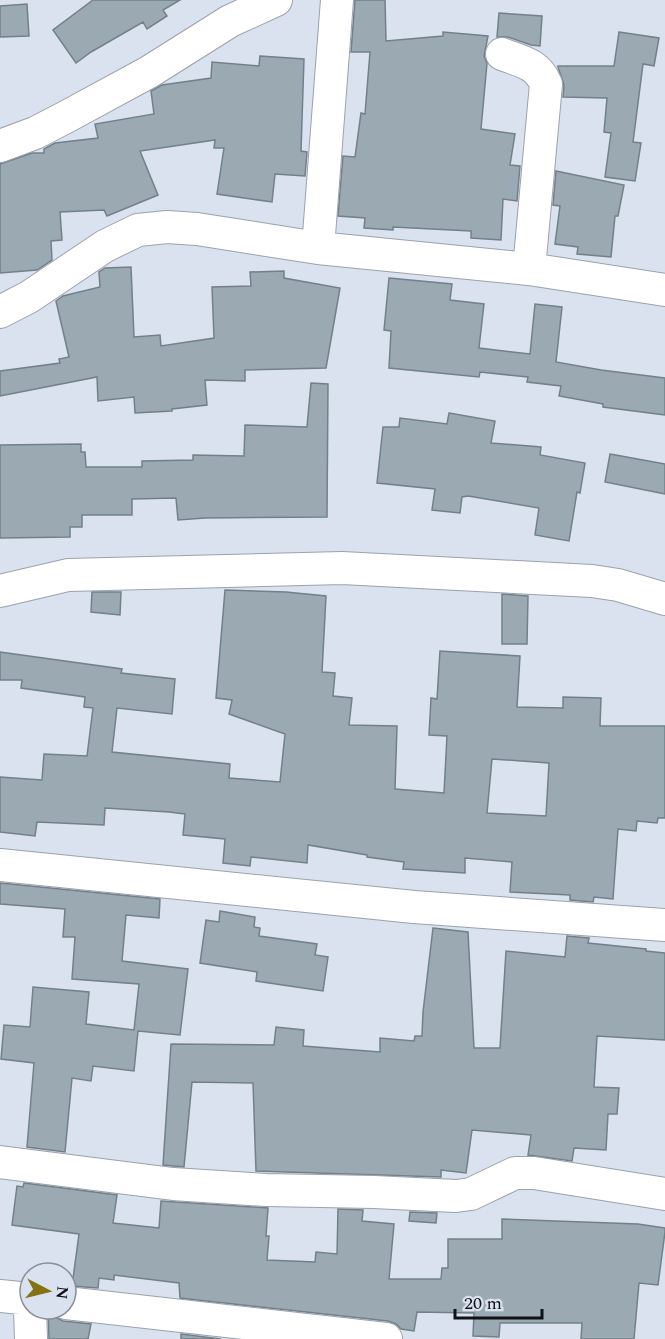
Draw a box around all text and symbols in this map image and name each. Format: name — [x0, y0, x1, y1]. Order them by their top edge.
north arrow — [18, 1261, 78, 1321]
scale bar — [455, 1282, 542, 1320]
text: N — [49, 1285, 75, 1301]
text: 20 m — [464, 1290, 502, 1317]

